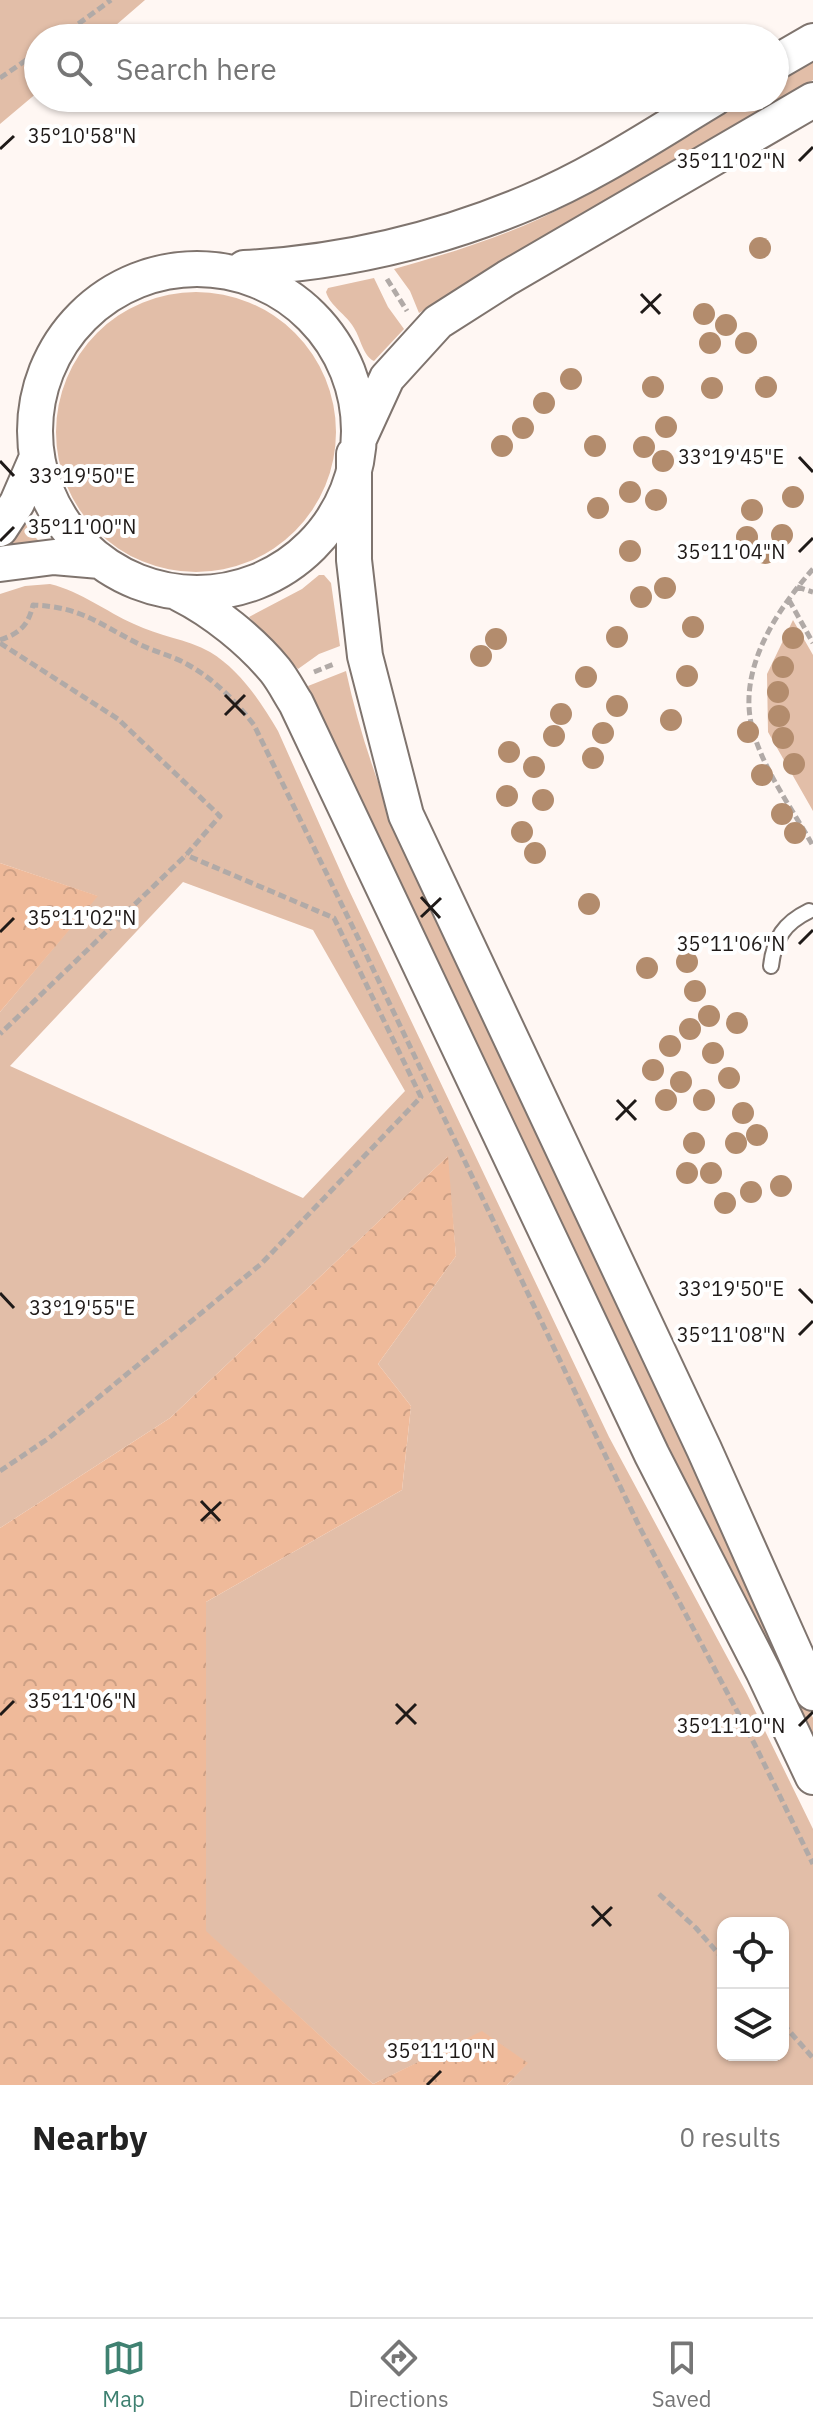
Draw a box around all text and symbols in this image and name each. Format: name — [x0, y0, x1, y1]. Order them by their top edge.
search box — [24, 24, 789, 112]
icon: search — [52, 46, 96, 90]
text: Search here — [116, 49, 277, 88]
text: 35°10'58"N — [28, 122, 136, 149]
text: 35°11'02"N — [677, 147, 785, 174]
text: 33°19'45"E — [678, 443, 784, 470]
text: 33°19'50"E — [29, 462, 135, 489]
text: 35°11'00"N — [28, 513, 136, 540]
text: 35°11'04"N — [677, 538, 785, 565]
text: 35°11'02"N — [28, 904, 136, 931]
text: 35°11'06"N — [677, 930, 785, 957]
text: 33°19'50"E — [678, 1275, 784, 1302]
text: 33°19'55"E — [29, 1294, 135, 1321]
text: 35°11'08"N — [677, 1321, 785, 1348]
text: 35°11'06"N — [28, 1687, 136, 1714]
text: 35°11'10"N — [677, 1712, 785, 1739]
map controls — [717, 1917, 789, 2061]
button: locate — [717, 1917, 789, 1989]
button: layers — [717, 1989, 789, 2061]
text: 35°11'10"N — [387, 2037, 495, 2064]
text: Nearby — [32, 2115, 147, 2159]
text: 0 results — [679, 2120, 781, 2154]
tab: Map — [102, 2336, 146, 2413]
tab: Directions — [349, 2336, 449, 2413]
tab: Saved — [652, 2336, 711, 2413]

